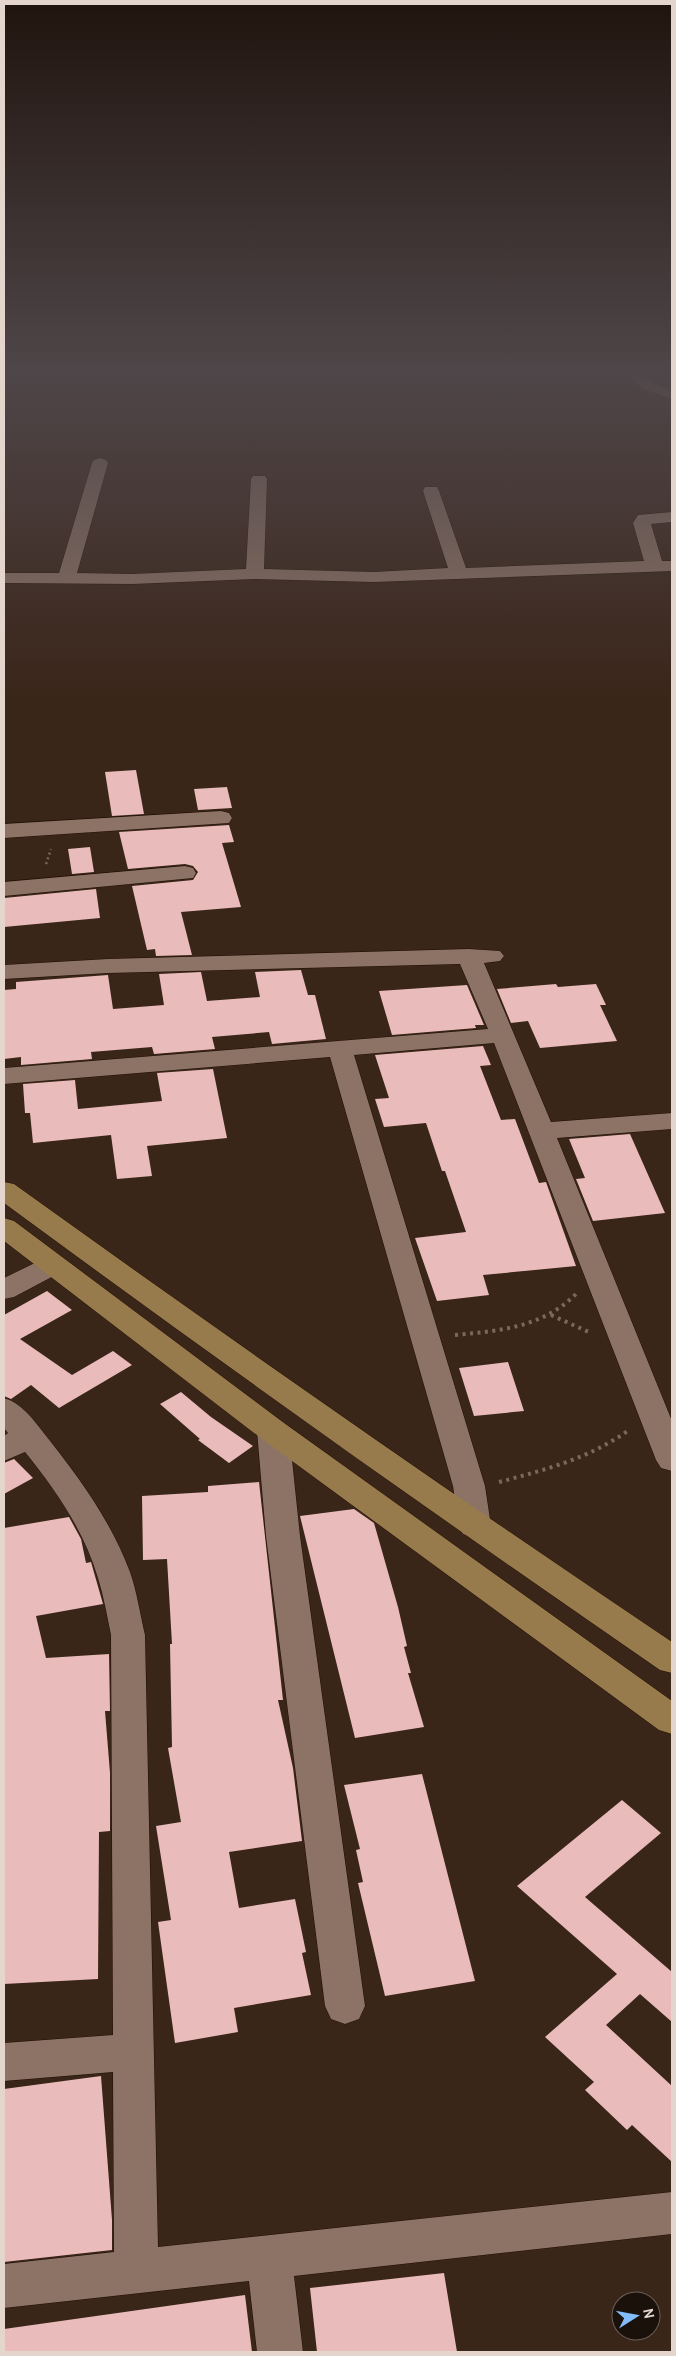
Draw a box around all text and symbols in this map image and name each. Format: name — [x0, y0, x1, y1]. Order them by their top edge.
north arrow — [611, 2291, 661, 2341]
text: N — [638, 2307, 657, 2320]

